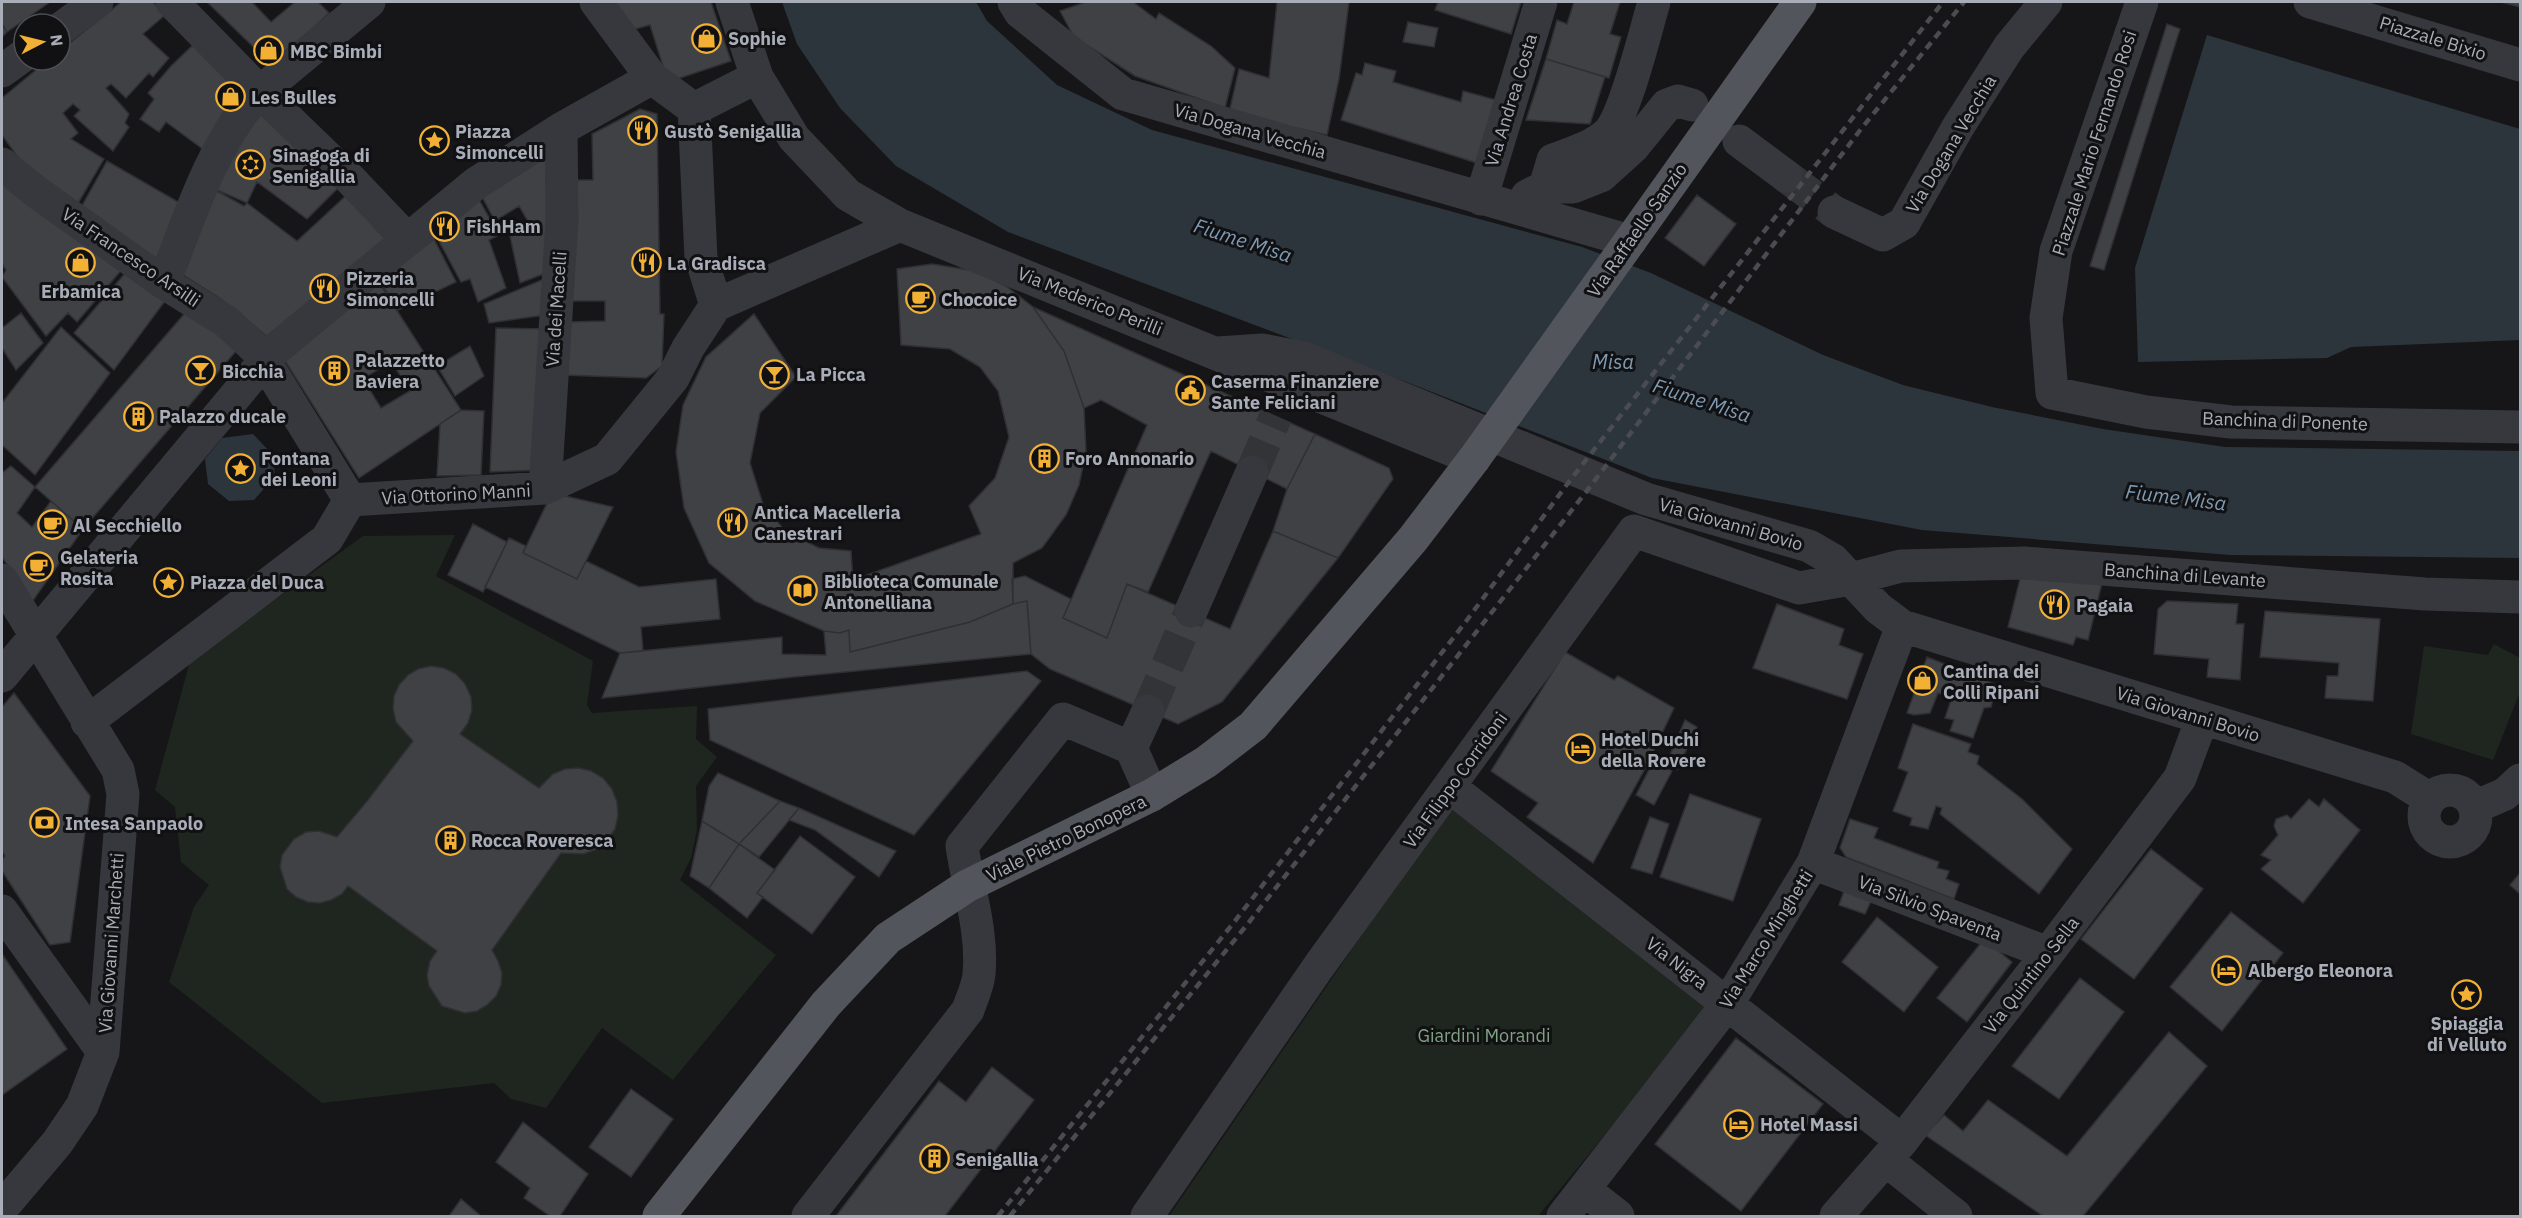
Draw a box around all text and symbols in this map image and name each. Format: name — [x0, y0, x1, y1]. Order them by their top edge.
street label: Piazzale Bixio — [2377, 11, 2489, 65]
north arrow — [12, 12, 72, 72]
shop icon: Sophie — [691, 22, 723, 54]
place label: Sophie — [728, 27, 786, 50]
street label: Piazzale Mario Fernando Rosi — [2047, 27, 2141, 259]
street label: Via Andrea Costa — [1480, 30, 1542, 169]
text: N — [46, 33, 68, 47]
shop icon: MBC Bimbi — [253, 35, 285, 67]
place label: MBC Bimbi — [290, 40, 382, 63]
street label: Via Dogana Vecchia — [1901, 70, 2002, 217]
shop icon: Les Bulles — [214, 81, 246, 113]
place label: Les Bulles — [251, 86, 336, 109]
street label: Via Dogana Vecchia — [1171, 98, 1329, 164]
restaurant icon: Gustò Senigallia — [627, 115, 659, 147]
place label: Piazza Simoncelli — [455, 120, 544, 164]
place label: Gustò Senigallia — [664, 120, 801, 143]
place icon: Piazza Simoncelli — [418, 125, 450, 157]
place label: Sinagoga di Senigallia — [272, 144, 370, 188]
synagogue icon: Sinagoga di Senigallia — [235, 149, 267, 181]
street label: Via Raffaello Sanzio — [1582, 158, 1692, 302]
street label: Via Francesco Arsilli — [57, 202, 205, 312]
restaurant icon: FishHam — [429, 210, 461, 242]
water label: Fiume Misa — [1191, 212, 1295, 268]
place label: FishHam — [466, 215, 541, 238]
shop icon: Erbamica — [65, 246, 97, 278]
restaurant icon: La Gradisca — [630, 247, 662, 279]
street label: Via dei Macelli — [540, 251, 572, 367]
place label: La Gradisca — [667, 252, 766, 275]
street label: Via Mederico Perilli — [1014, 261, 1166, 341]
place label: Pizzeria Simoncelli — [346, 267, 435, 311]
restaurant icon: Pizzeria Simoncelli — [309, 272, 341, 304]
place label: Erbamica — [41, 280, 121, 303]
cafe icon: Chocoice — [904, 283, 936, 315]
place label: Chocoice — [941, 288, 1017, 311]
water label: Misa — [1592, 348, 1634, 375]
place label: Palazzetto Baviera — [355, 349, 445, 393]
building icon: Palazzetto Baviera — [318, 354, 350, 386]
bar icon: Bicchia — [185, 355, 217, 387]
bar icon: La Picca — [759, 358, 791, 390]
place label: Bicchia — [222, 360, 284, 383]
place label: La Picca — [796, 363, 866, 386]
place label: Caserma Finanziere Sante Feliciani — [1211, 370, 1379, 414]
water label: Fiume Misa — [1650, 372, 1754, 428]
public building icon: Caserma Finanziere Sante Feliciani — [1174, 375, 1206, 407]
building icon: Palazzo ducale — [122, 400, 154, 432]
place label: Palazzo ducale — [159, 405, 286, 428]
street label: Banchina di Ponente — [2202, 407, 2368, 435]
building icon: Foro Annonario — [1028, 442, 1060, 474]
place label: Fontana dei Leoni — [261, 447, 337, 491]
place label: Foro Annonario — [1065, 447, 1194, 470]
place icon: Fontana dei Leoni — [224, 452, 256, 484]
water label: Fiume Misa — [2124, 477, 2228, 517]
street label: Via Ottorino Manni — [381, 479, 531, 509]
street label: Via Giovanni Bovio — [1656, 492, 1806, 556]
place label: Antica Macelleria Canestrari — [754, 501, 901, 545]
restaurant icon: Antica Macelleria Canestrari — [717, 506, 749, 538]
cafe icon: Al Secchiello — [36, 509, 68, 541]
place label: Al Secchiello — [73, 514, 182, 537]
place label: Gelateria Rosita — [60, 546, 138, 590]
cafe icon: Gelateria Rosita — [23, 551, 55, 583]
street label: Banchina di Levante — [2103, 558, 2267, 592]
place icon: Piazza del Duca — [153, 566, 185, 598]
place label: Biblioteca Comunale Antonelliana — [824, 570, 999, 614]
place label: Piazza del Duca — [190, 571, 324, 594]
library icon: Biblioteca Comunale Antonelliana — [787, 575, 819, 607]
restaurant icon: Pagaia — [2039, 589, 2071, 621]
place label: Pagaia — [2076, 594, 2133, 617]
place label: Cantina dei Colli Ripani — [1943, 660, 2039, 704]
shop icon: Cantina dei Colli Ripani — [1906, 665, 1938, 697]
street label: Via Giovanni Bovio — [2113, 681, 2263, 747]
street label: Via Filippo Corridoni — [1398, 707, 1512, 853]
place label: Hotel Duchi della Rovere — [1601, 728, 1706, 772]
hotel icon: Hotel Duchi della Rovere — [1564, 733, 1596, 765]
street label: Viale Pietro Bonopera — [982, 789, 1150, 887]
bank icon: Intesa Sanpaolo — [28, 807, 60, 839]
place label: Intesa Sanpaolo — [65, 812, 203, 835]
building icon: Rocca Roveresca — [434, 824, 466, 856]
place label: Rocca Roveresca — [471, 829, 613, 852]
street label: Via Giovanni Marchetti — [93, 852, 129, 1034]
street label: Via Marco Minghetti — [1714, 865, 1818, 1013]
street label: Via Silvio Spaventa — [1855, 870, 2005, 946]
street label: Via Quintino Sella — [1978, 912, 2084, 1038]
street label: Via Nigra — [1641, 932, 1713, 995]
hotel icon: Albergo Eleonora — [2211, 954, 2243, 986]
place label: Albergo Eleonora — [2248, 959, 2393, 982]
place icon: Spiaggia di Velluto — [2451, 978, 2483, 1010]
place label: Spiaggia di Velluto — [2427, 1012, 2507, 1056]
park label: Giardini Morandi — [1417, 1024, 1551, 1047]
hotel icon: Hotel Massi — [1723, 1108, 1755, 1140]
place label: Hotel Massi — [1760, 1113, 1858, 1136]
building icon: Senigallia — [918, 1143, 950, 1175]
place label: Senigallia — [955, 1148, 1039, 1171]

